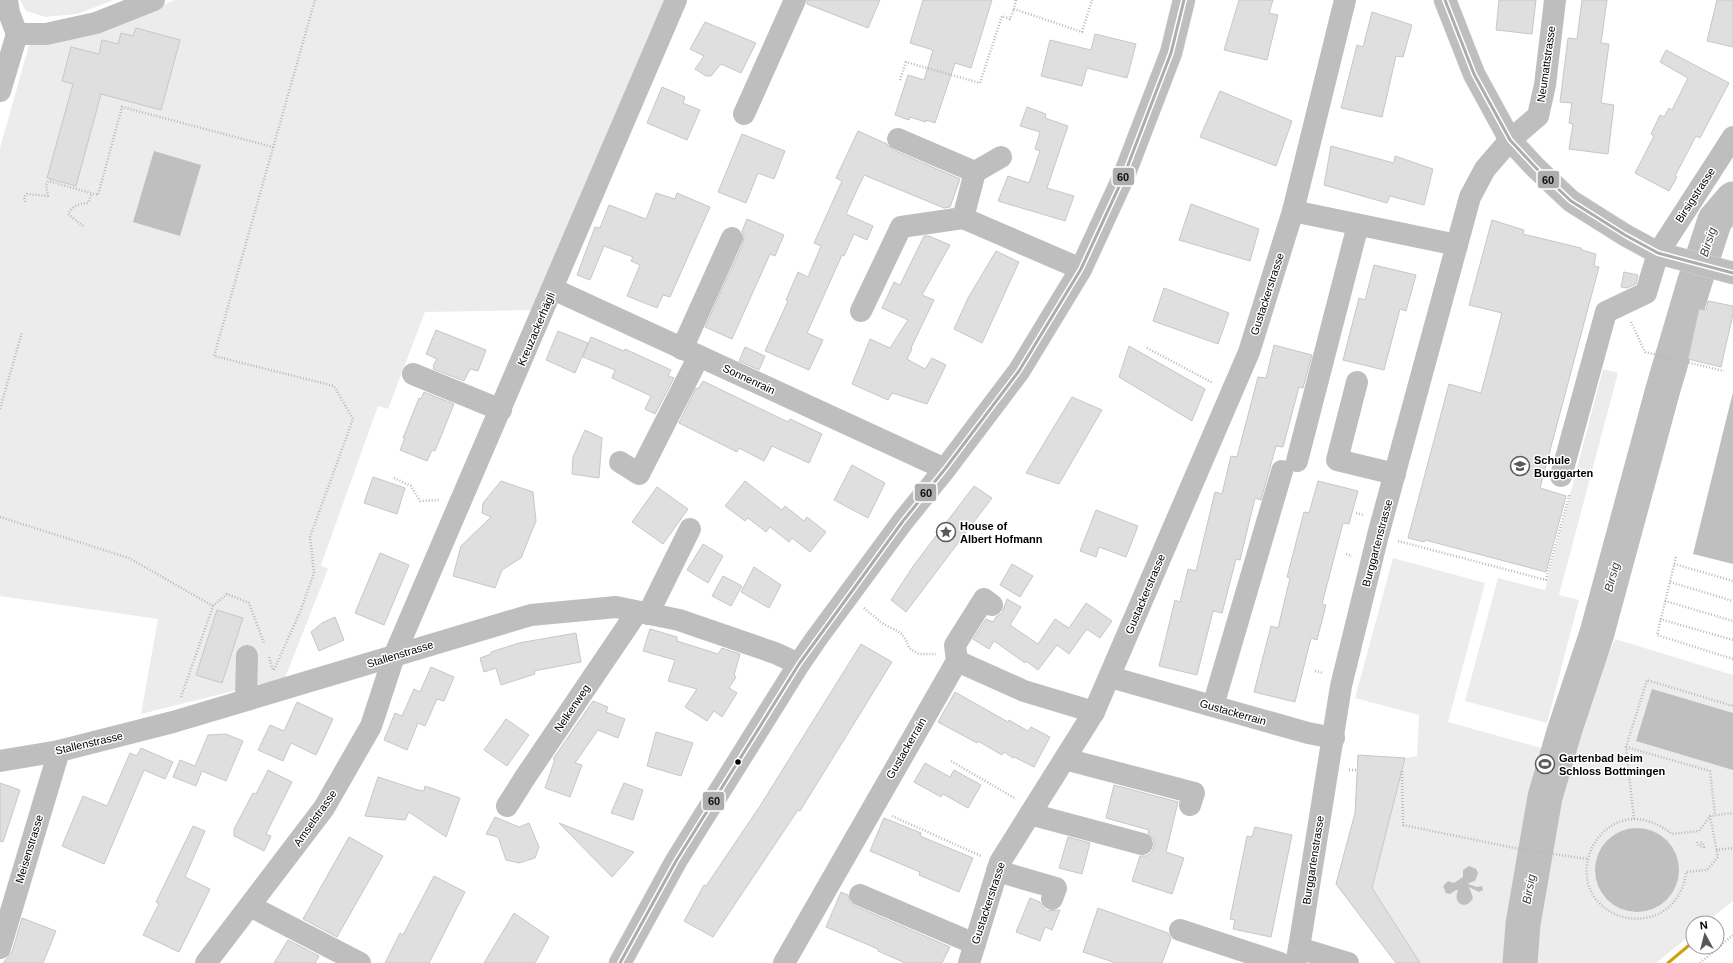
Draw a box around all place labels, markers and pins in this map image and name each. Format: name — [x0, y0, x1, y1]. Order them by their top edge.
place label: Schule Burggarten — [1534, 454, 1594, 479]
school or university icon: Schule Burggarten — [1509, 455, 1531, 477]
place label: House of Albert Hofmann — [960, 520, 1043, 545]
place icon: House of Albert Hofmann — [935, 521, 957, 543]
place label: Gartenbad beim Schloss Bottmingen — [1559, 752, 1666, 777]
sports icon: Gartenbad beim Schloss Bottmingen — [1534, 753, 1556, 775]
unlabelled marker — [733, 757, 743, 767]

